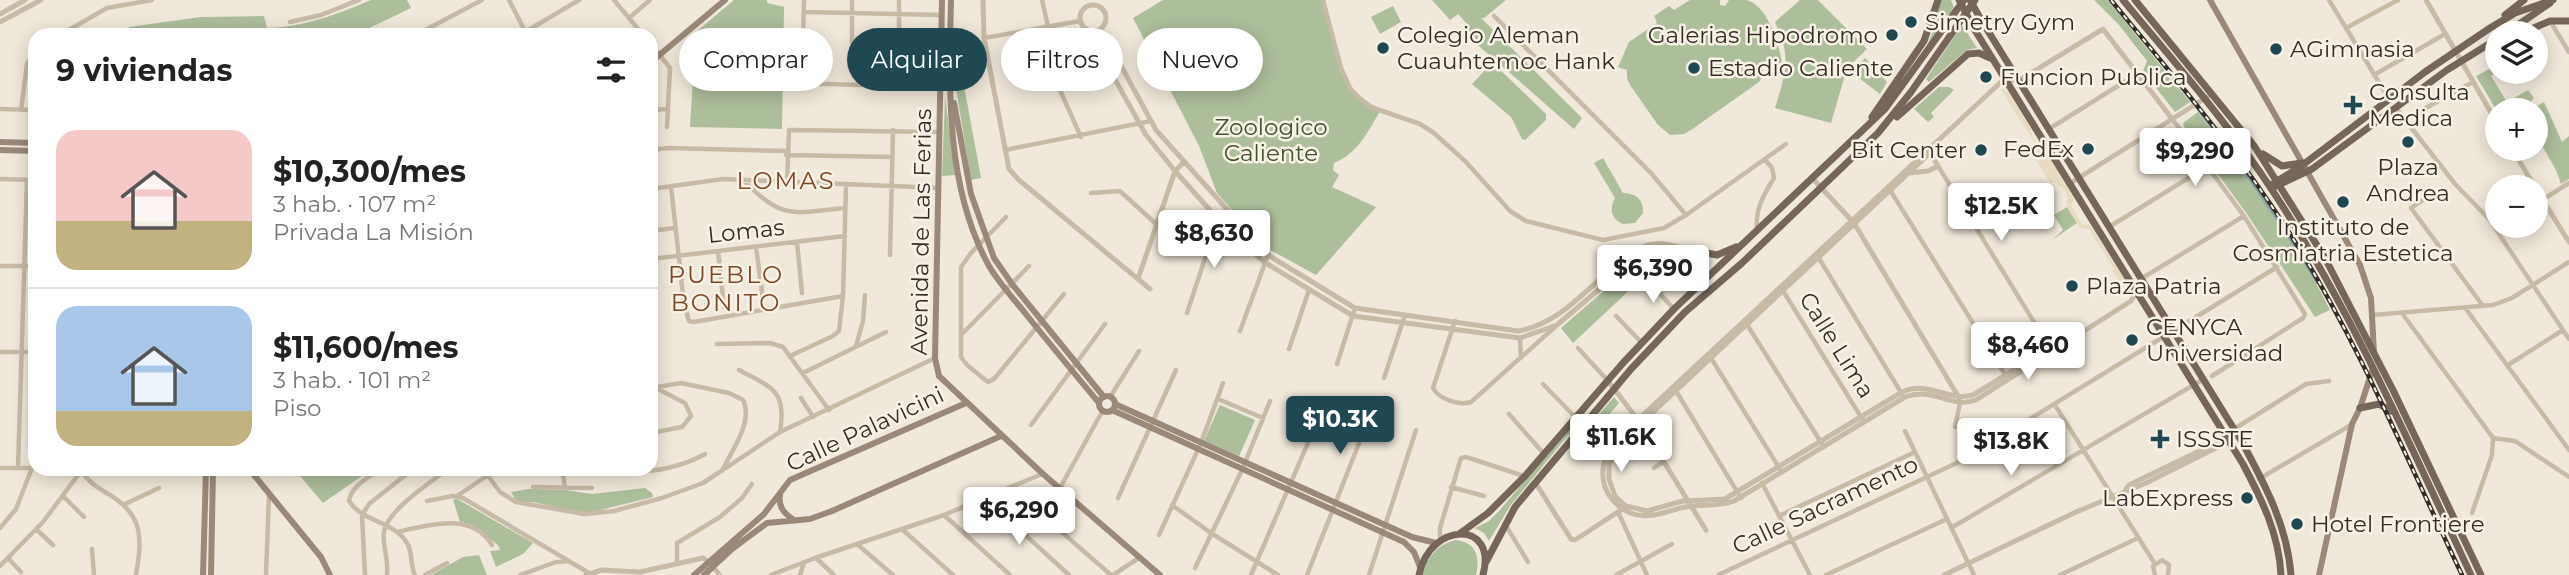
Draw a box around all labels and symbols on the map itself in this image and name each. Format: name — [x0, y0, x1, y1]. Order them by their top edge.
place label: Simetry Gym — [1925, 8, 2075, 36]
marker: Simetry Gym — [1903, 14, 1919, 30]
place label: Colegio Aleman Cuauhtemoc Hank — [1397, 21, 1615, 75]
place label: Galerias Hipodromo — [1648, 21, 1878, 49]
marker: Galerias Hipodromo — [1884, 27, 1900, 43]
place label: AGimnasia — [2290, 35, 2415, 63]
marker: Colegio Aleman Cuauhtemoc Hank — [1375, 40, 1391, 56]
marker: AGimnasia — [2268, 41, 2284, 57]
place label: Estadio Caliente — [1708, 54, 1893, 82]
marker: Estadio Caliente — [1686, 60, 1702, 76]
place label: Funcion Publica — [2000, 63, 2187, 91]
marker: Funcion Publica — [1978, 69, 1994, 85]
place label: Consulta Medica — [2369, 78, 2470, 132]
marker: Consulta Medica — [2343, 95, 2363, 115]
street label: Avenida de Las Ferias — [905, 108, 937, 356]
park label: Zoologico Caliente — [1214, 113, 1328, 167]
pin: $9,290 — [2138, 128, 2252, 188]
marker: Plaza Andrea — [2400, 134, 2416, 150]
place label: FedEx — [2003, 135, 2074, 163]
place label: Bit Center — [1851, 136, 1967, 164]
marker: FedEx — [2080, 141, 2096, 157]
marker: Bit Center — [1973, 142, 1989, 158]
place label: Plaza Andrea — [2366, 153, 2450, 207]
district label: LOMAS — [737, 166, 835, 195]
pin: $12.5K — [1944, 184, 2058, 243]
marker: Instituto de Cosmiatria Estetica — [2335, 194, 2351, 210]
pin: $8,630 — [1157, 210, 1271, 270]
street label: Lomas — [706, 213, 786, 249]
place label: Instituto de Cosmiatria Estetica — [2232, 213, 2454, 267]
pin: $6,390 — [1596, 246, 1710, 305]
district label: PUEBLO BONITO — [668, 260, 784, 317]
place label: Plaza Patria — [2086, 272, 2222, 300]
marker: Plaza Patria — [2064, 278, 2080, 294]
street label: Calle Lima — [1793, 287, 1881, 403]
place label: CENYCA Universidad — [2146, 313, 2283, 367]
pin: $8,460 — [1971, 322, 2085, 382]
marker: CENYCA Universidad — [2124, 332, 2140, 348]
street label: Calle Palavicini — [782, 380, 948, 478]
pin: $10.3K — [1283, 396, 1397, 456]
pin: $11.6K — [1564, 414, 1678, 474]
pin: $13.8K — [1954, 419, 2068, 478]
place label: ISSSTE — [2176, 425, 2254, 453]
marker: ISSSTE — [2150, 429, 2170, 449]
street label: Calle Sacramento — [1728, 450, 1922, 560]
place label: LabExpress — [2102, 484, 2233, 512]
pin: $6,290 — [962, 488, 1076, 547]
marker: LabExpress — [2239, 490, 2255, 506]
place label: Hotel Frontiere — [2311, 510, 2485, 538]
marker: Hotel Frontiere — [2289, 516, 2305, 532]

